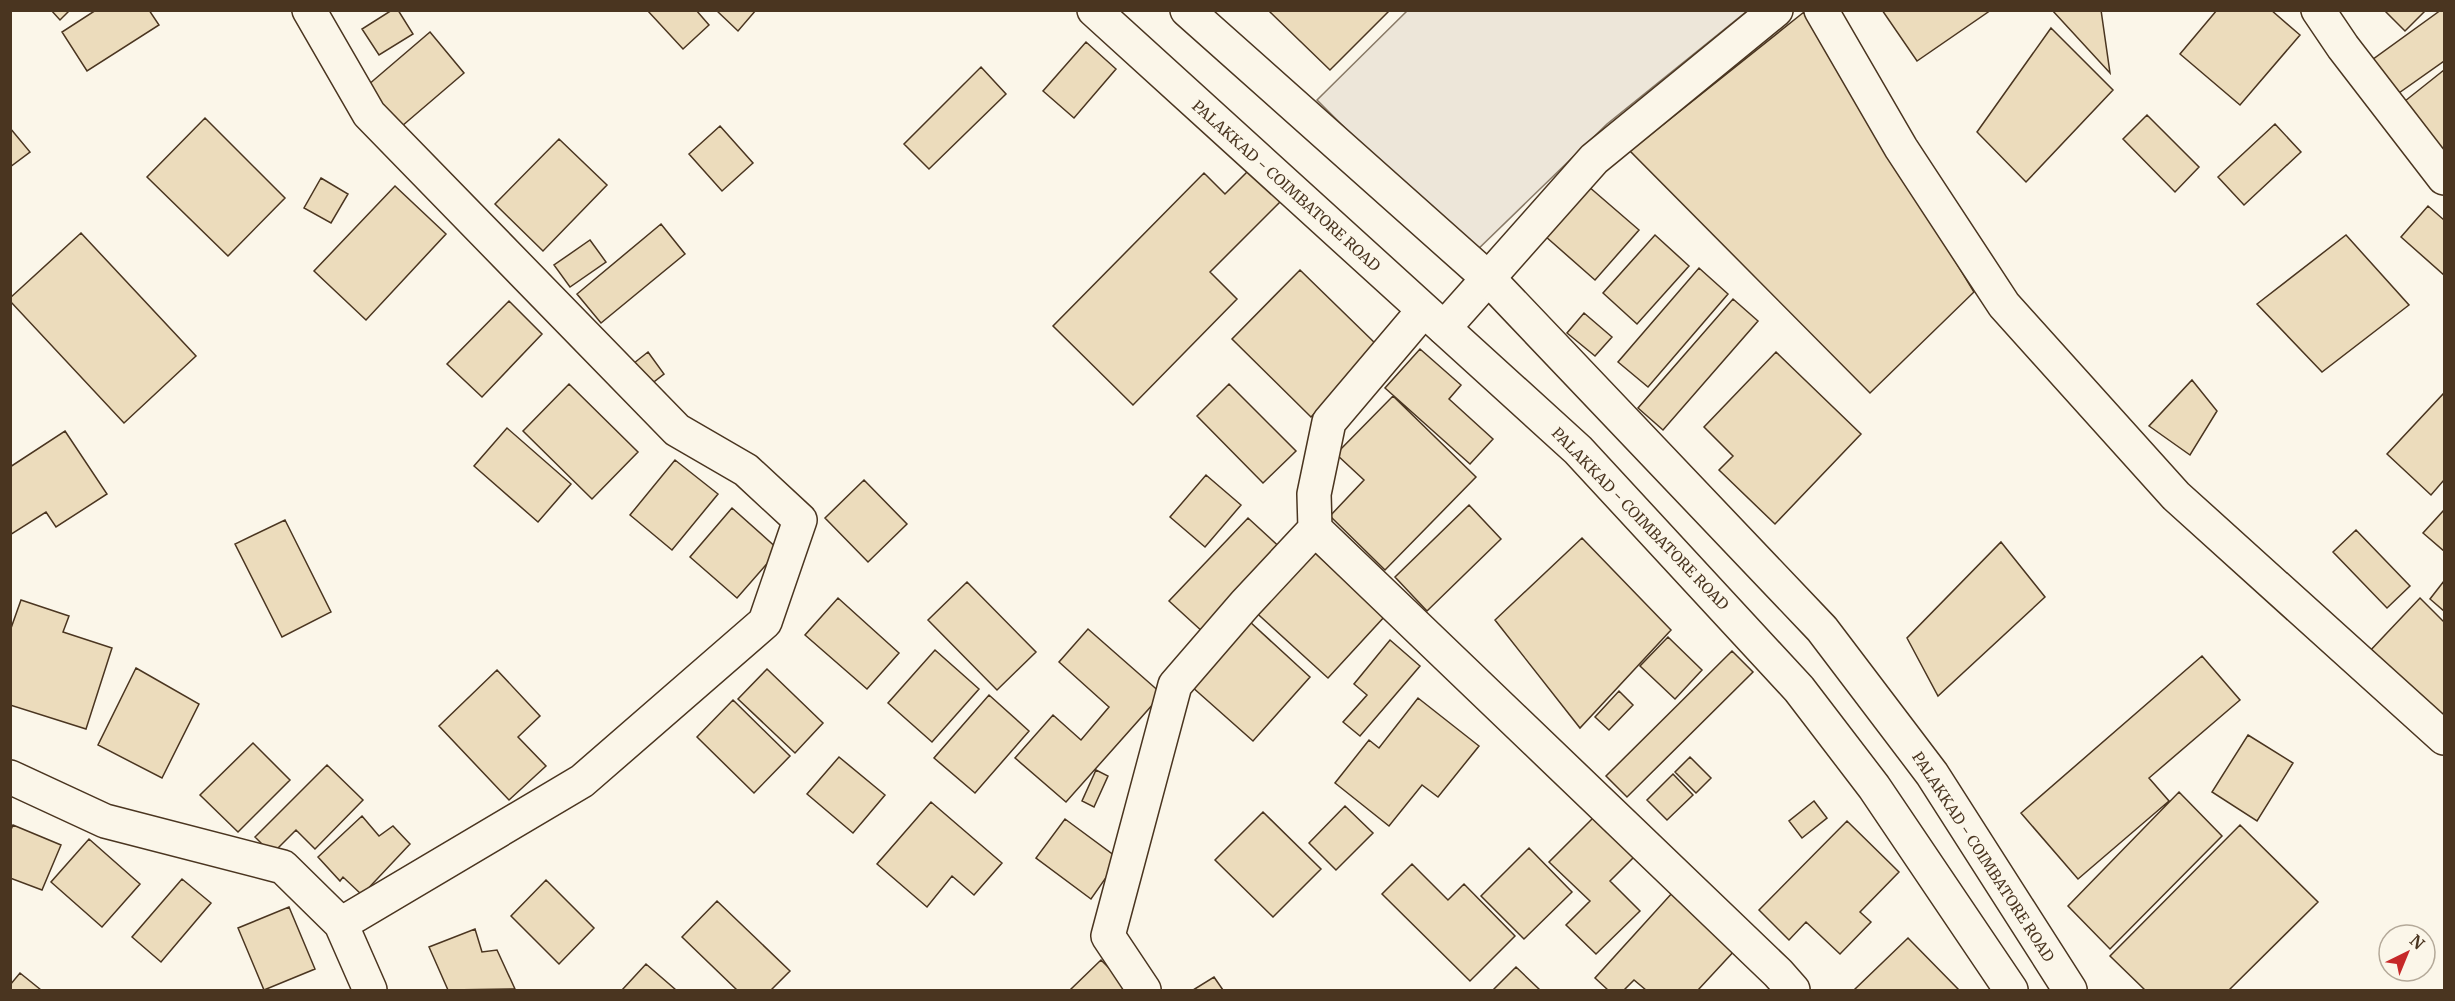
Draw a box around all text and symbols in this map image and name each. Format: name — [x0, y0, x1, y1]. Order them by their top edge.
street label: PALAKKAD - COIMBATORE ROAD — [1188, 96, 1384, 275]
street label: PALAKKAD - COIMBATORE ROAD — [1548, 423, 1733, 614]
street label: PALAKKAD - COIMBATORE ROAD — [1908, 748, 2059, 965]
north arrow — [2377, 923, 2437, 983]
text: N — [2406, 930, 2429, 954]

